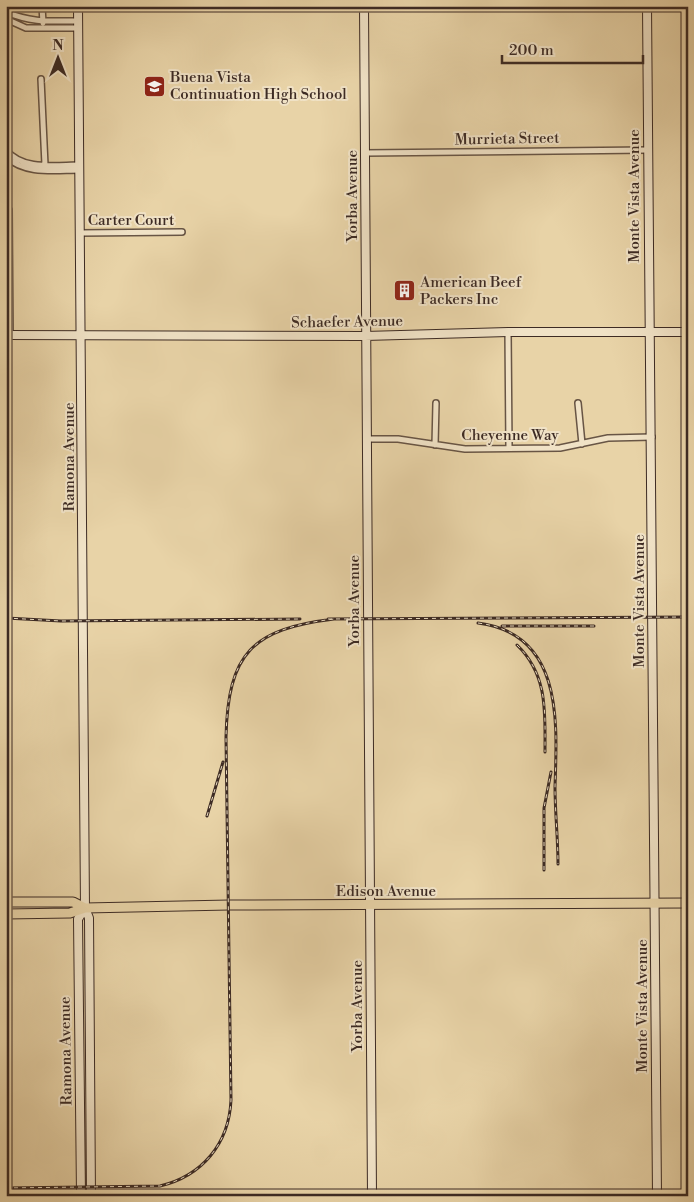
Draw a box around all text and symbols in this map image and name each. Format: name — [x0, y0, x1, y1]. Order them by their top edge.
north arrow — [32, 32, 82, 82]
scale bar — [502, 32, 643, 64]
text: N — [52, 37, 64, 55]
text: 200 m — [509, 41, 554, 60]
place label: Buena Vista Continuation High School — [169, 68, 347, 104]
school or university icon: Buena Vista Continuation High School — [142, 74, 166, 98]
street label: Murrieta Street — [454, 129, 560, 149]
street label: Monte Vista Avenue — [625, 129, 644, 263]
street label: Yorba Avenue — [343, 150, 362, 243]
street label: Carter Court — [88, 211, 175, 230]
place label: American Beef Packers Inc — [419, 273, 522, 309]
building icon: American Beef Packers Inc — [392, 279, 416, 303]
street label: Schaefer Avenue — [291, 312, 403, 332]
street label: Ramona Avenue — [60, 403, 79, 511]
street label: Cheyenne Way — [461, 426, 559, 445]
street label: Monte Vista Avenue — [630, 534, 649, 668]
street label: Yorba Avenue — [345, 555, 364, 648]
street label: Edison Avenue — [336, 882, 436, 901]
street label: Monte Vista Avenue — [633, 939, 652, 1073]
street label: Yorba Avenue — [348, 960, 367, 1053]
street label: Ramona Avenue — [56, 996, 76, 1106]

